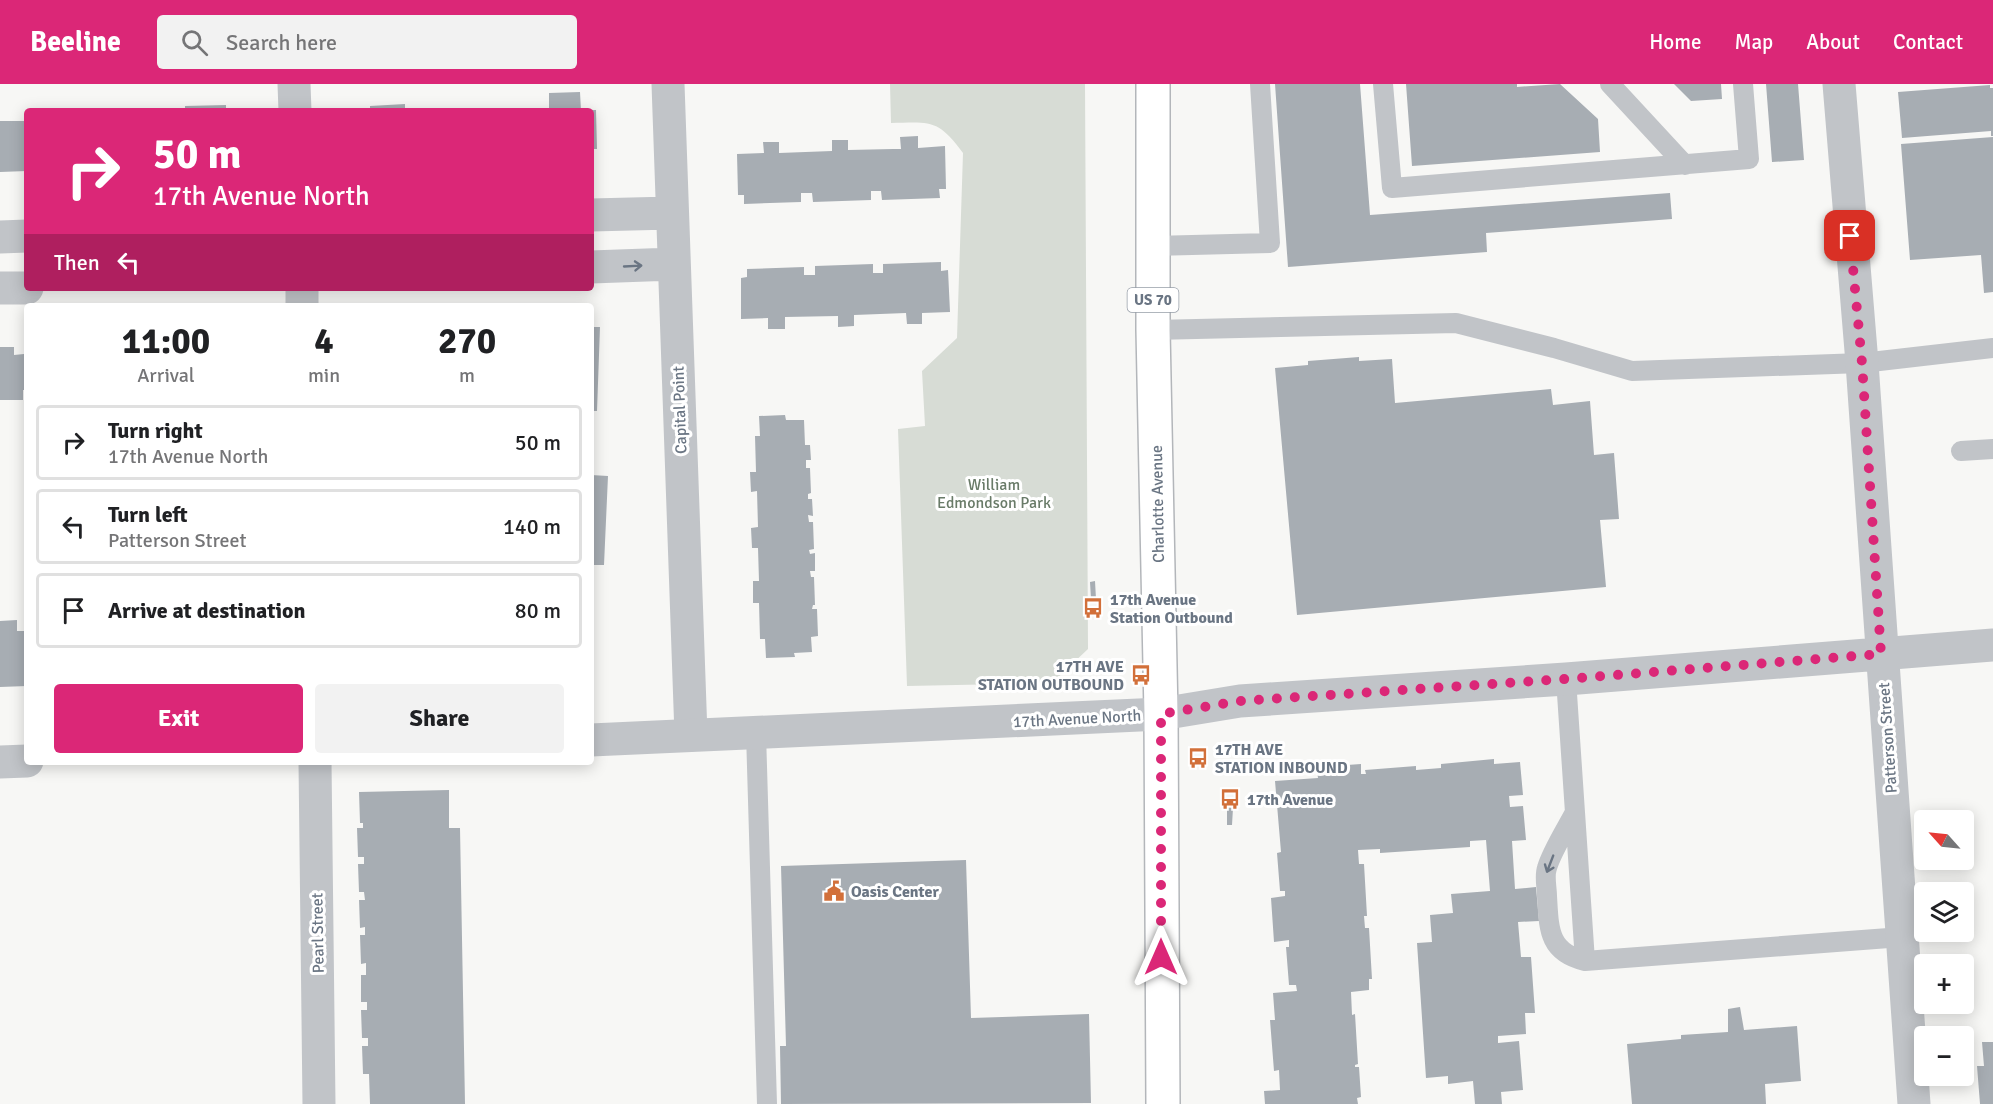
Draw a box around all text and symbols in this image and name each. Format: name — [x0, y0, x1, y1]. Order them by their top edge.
search box — [157, 15, 577, 69]
text: Beeline — [30, 25, 121, 59]
icon: search — [178, 26, 211, 59]
text: Search here — [226, 29, 337, 56]
text: Home — [1649, 29, 1702, 55]
text: Map — [1735, 29, 1773, 55]
text: About — [1806, 29, 1860, 55]
text: Contact — [1893, 29, 1963, 55]
text: 50 m — [153, 129, 242, 180]
icon: right — [54, 132, 132, 210]
text: 17th Avenue North — [153, 180, 370, 213]
pin — [1824, 210, 1875, 261]
icon: arrive — [1833, 219, 1866, 252]
icon: left — [112, 246, 145, 279]
text: Then — [54, 249, 100, 276]
one-way arrow — [622, 260, 642, 271]
road number: US 70 — [1128, 288, 1178, 312]
text: 11:00 — [122, 319, 210, 364]
text: 4 — [314, 319, 334, 364]
text: 270 — [438, 319, 496, 364]
text: Arrival — [137, 363, 195, 388]
text: min — [308, 363, 340, 388]
text: m — [459, 363, 475, 388]
street label: Capital Point — [668, 365, 692, 454]
text: Turn right — [108, 417, 203, 444]
icon: right — [57, 426, 90, 459]
text: 50 m — [515, 429, 561, 456]
text: 17th Avenue North — [108, 444, 269, 469]
street label: Charlotte Avenue — [1147, 445, 1169, 563]
park label: William Edmondson Park — [937, 475, 1051, 513]
text: Turn left — [108, 501, 188, 528]
icon: left — [57, 510, 90, 543]
text: 140 m — [503, 513, 561, 540]
text: Patterson Street — [108, 528, 247, 553]
place label: 17th Avenue Station Outbound — [1110, 590, 1233, 628]
icon: arrive — [57, 594, 90, 627]
bus stop icon: 17th Avenue Station Outbound — [1081, 596, 1105, 620]
text: Arrive at destination — [108, 597, 305, 624]
text: 80 m — [515, 597, 561, 624]
place label: 17TH AVE STATION OUTBOUND — [978, 657, 1124, 695]
bus stop icon: 17TH AVE STATION OUTBOUND — [1129, 663, 1153, 687]
street label: Patterson Street — [1874, 682, 1902, 794]
button: Exit — [54, 684, 303, 753]
button: Share — [315, 684, 564, 753]
street label: 17th Avenue North — [1012, 706, 1142, 732]
place label: 17TH AVE STATION INBOUND — [1215, 740, 1348, 778]
bus stop icon: 17TH AVE STATION INBOUND — [1186, 746, 1210, 770]
bus stop icon: 17th Avenue — [1218, 787, 1242, 811]
place label: 17th Avenue — [1247, 790, 1333, 810]
north arrow — [1914, 810, 1974, 870]
map controls — [1914, 810, 1974, 1086]
one-way arrow — [1544, 854, 1555, 873]
public building icon: Oasis Center — [822, 879, 846, 903]
place label: Oasis Center — [851, 882, 939, 902]
button: layers — [1914, 882, 1974, 942]
street label: Pearl Street — [307, 892, 329, 973]
position arrow — [1129, 925, 1193, 989]
button: + — [1914, 954, 1974, 1014]
button: − — [1914, 1026, 1974, 1086]

